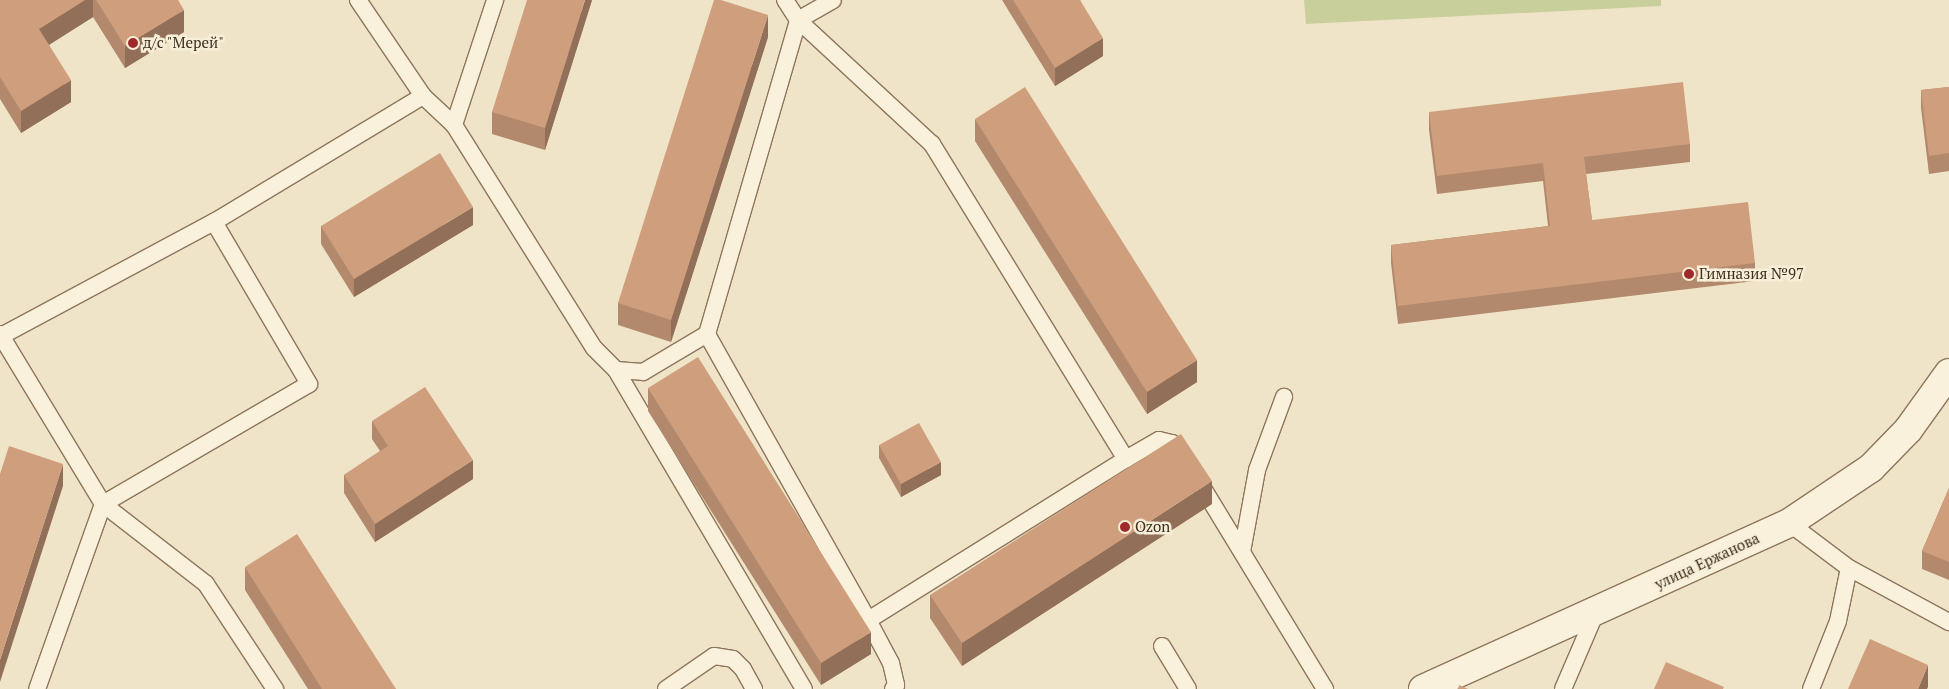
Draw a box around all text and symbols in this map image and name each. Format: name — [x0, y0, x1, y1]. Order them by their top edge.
place label: д/с "Мерей" — [143, 34, 225, 52]
marker: д/с "Мерей" — [127, 37, 139, 49]
place label: Гимназия №97 — [1699, 265, 1804, 283]
marker: Гимназия №97 — [1683, 268, 1695, 280]
place label: Ozon — [1135, 518, 1170, 536]
marker: Ozon — [1119, 521, 1131, 533]
street label: улица Ержанова — [1652, 529, 1762, 593]

